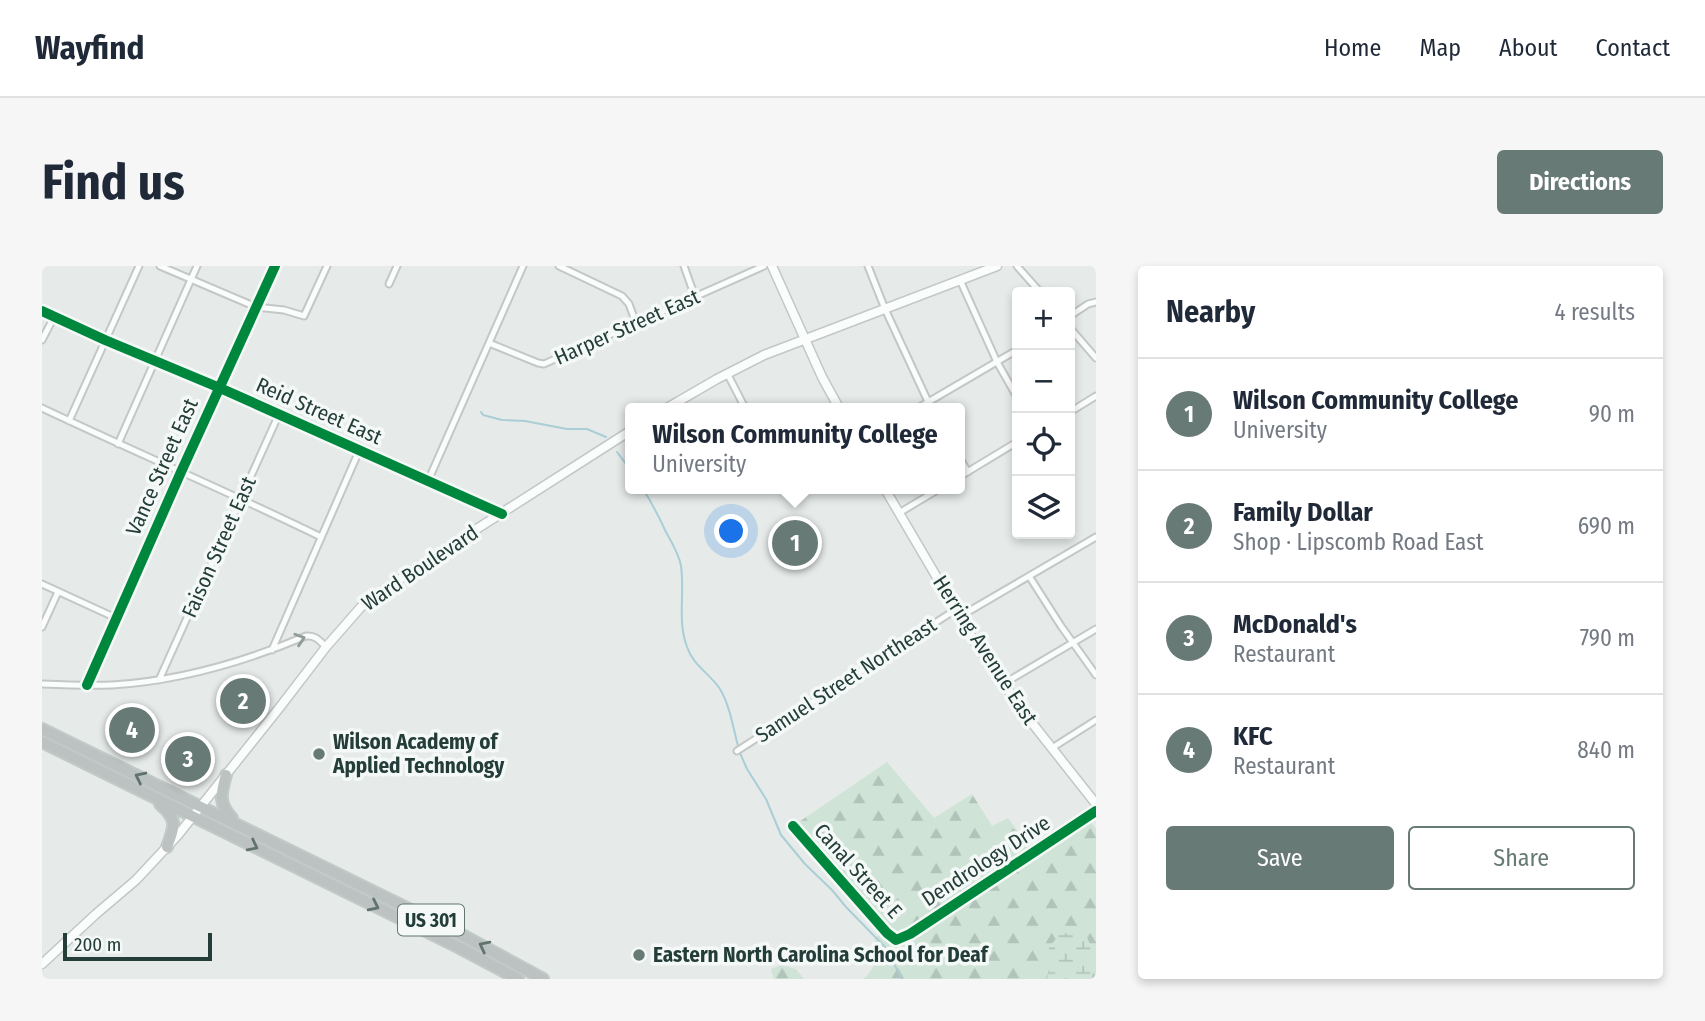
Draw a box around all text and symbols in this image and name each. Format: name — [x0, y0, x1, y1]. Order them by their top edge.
text: Wayfind — [35, 28, 144, 68]
text: Home — [1324, 34, 1381, 62]
text: Map — [1419, 34, 1461, 62]
text: About — [1499, 34, 1557, 62]
text: Contact — [1595, 34, 1670, 62]
button: Directions — [1497, 150, 1663, 214]
text: Find us — [42, 153, 185, 212]
street label: Harper Street East — [550, 283, 704, 371]
map controls — [1012, 287, 1075, 539]
button: + — [1012, 287, 1075, 350]
text: Nearby — [1166, 294, 1255, 330]
text: 4 results — [1554, 298, 1635, 326]
button: − — [1012, 350, 1075, 413]
street label: Reid Street East — [252, 372, 386, 450]
text: Wilson Community College — [1233, 385, 1518, 416]
street label: Vance Street East — [120, 394, 204, 540]
text: 1 — [1184, 400, 1194, 428]
text: 90 m — [1589, 400, 1635, 428]
popup — [625, 403, 965, 494]
button: locate — [1012, 413, 1075, 476]
text: University — [1233, 416, 1327, 444]
text: Wilson Community College — [652, 419, 938, 450]
text: University — [652, 450, 746, 478]
street label: Faison Street East — [176, 472, 262, 622]
button: layers — [1012, 476, 1075, 539]
text: Family Dollar — [1233, 497, 1373, 528]
text: 2 — [1184, 512, 1194, 540]
text: 690 m — [1578, 512, 1635, 540]
your location — [714, 514, 748, 548]
pin: 1 — [772, 517, 818, 569]
street label: Ward Boulevard — [357, 520, 483, 616]
text: Shop · Lipscomb Road East — [1233, 528, 1483, 556]
street label: Herring Avenue East — [927, 571, 1043, 730]
text: McDonald's — [1233, 609, 1357, 640]
street label: Samuel Street Northeast — [751, 612, 941, 748]
text: 3 — [1184, 624, 1194, 652]
text: 790 m — [1580, 624, 1635, 652]
one-way arrow — [294, 633, 306, 648]
text: Restaurant — [1233, 640, 1335, 668]
pin: 2 — [220, 675, 266, 727]
pin: 4 — [109, 704, 155, 756]
text: KFC — [1233, 721, 1273, 752]
place label: Wilson Academy of Applied Technology — [332, 729, 505, 779]
pin: 3 — [165, 733, 211, 785]
text: 4 — [1183, 736, 1195, 764]
text: 840 m — [1577, 736, 1635, 764]
marker: Wilson Academy of Applied Technology — [311, 746, 327, 762]
text: Restaurant — [1233, 752, 1335, 780]
one-way arrow — [135, 771, 147, 785]
street label: Dendrology Drive — [917, 810, 1055, 912]
street label: Canal Street E — [809, 818, 908, 924]
button: Save — [1166, 826, 1394, 890]
button: Share — [1408, 826, 1635, 890]
one-way arrow — [246, 838, 258, 852]
one-way arrow — [367, 898, 379, 912]
road number: US 301 — [398, 904, 464, 936]
scale bar — [63, 930, 212, 962]
text: 200 m — [74, 933, 121, 956]
one-way arrow — [478, 941, 491, 955]
place label: Eastern North Carolina School for Deaf — [653, 942, 990, 968]
marker: Eastern North Carolina School for Deaf — [631, 947, 647, 963]

